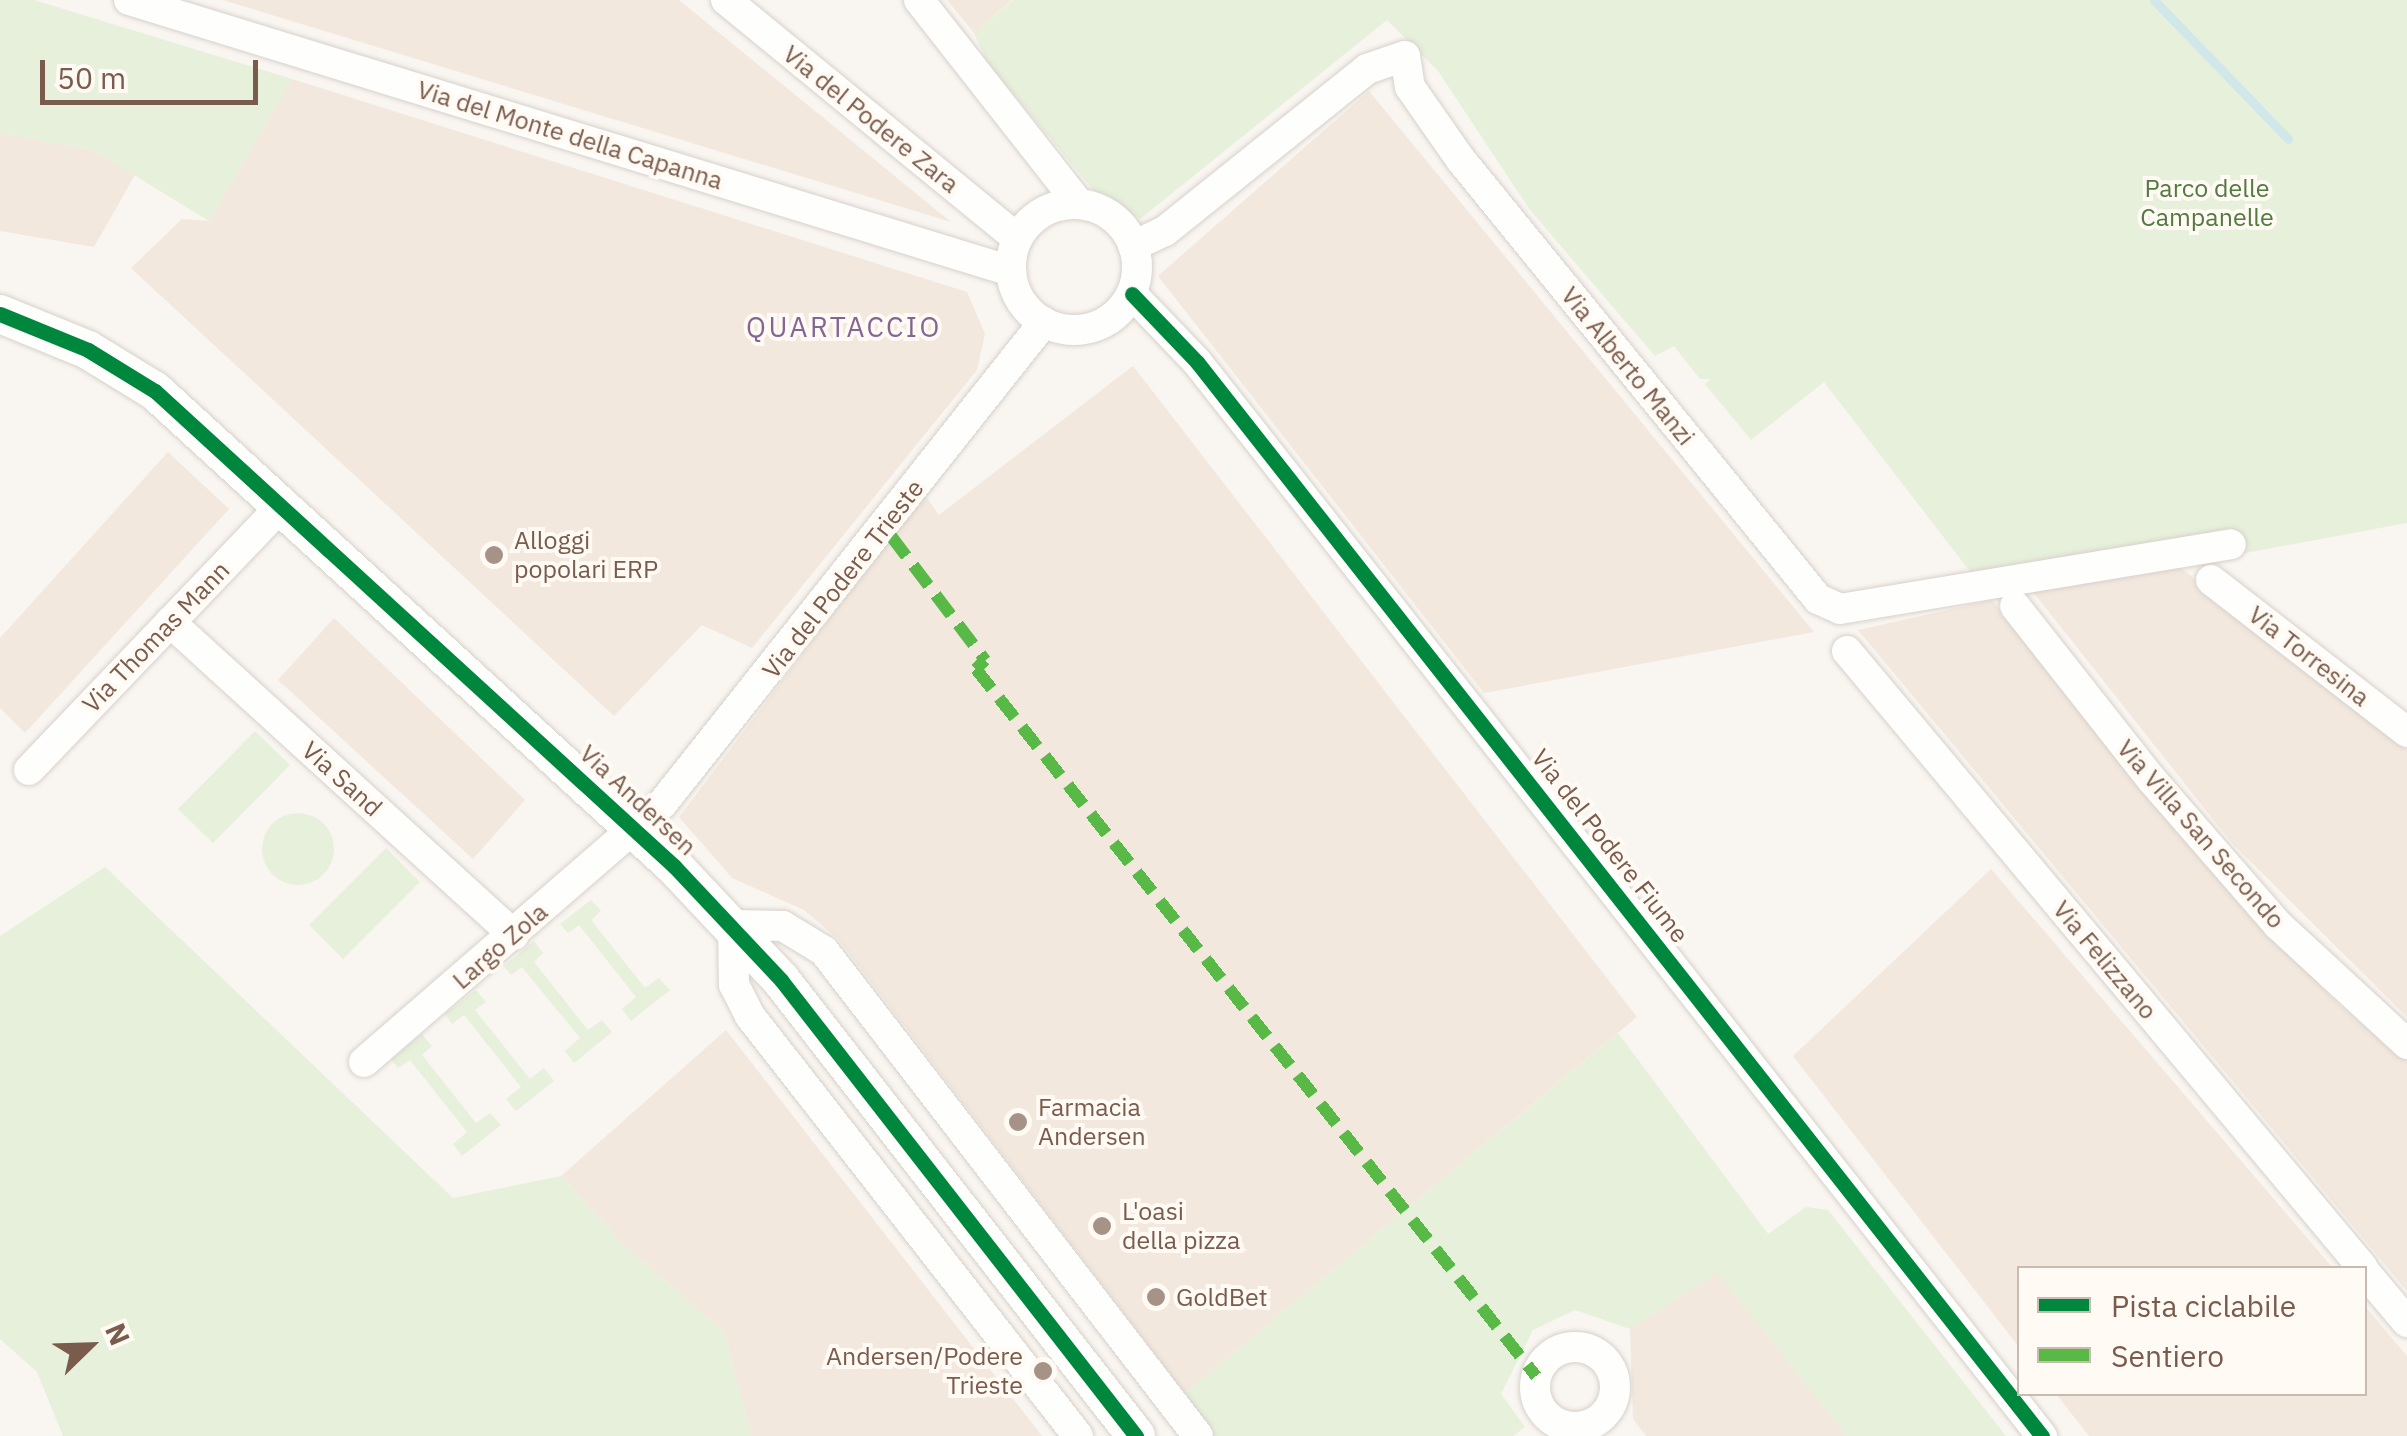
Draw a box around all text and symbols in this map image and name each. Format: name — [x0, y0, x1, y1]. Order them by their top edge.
street label: Via del Podere Zara — [777, 39, 965, 199]
scale bar — [45, 40, 262, 102]
text: 50 m — [57, 58, 126, 97]
street label: Via del Monte della Capanna — [414, 74, 726, 196]
park label: Parco delle Campanelle — [2140, 174, 2274, 233]
street label: Via Alberto Manzi — [1555, 281, 1701, 451]
district label: QUARTACCIO — [746, 310, 942, 344]
street label: Via del Podere Trieste — [756, 474, 930, 684]
place label: Alloggi popolari ERP — [514, 526, 658, 585]
marker: Alloggi popolari ERP — [483, 544, 505, 566]
street label: Via Thomas Mann — [76, 555, 236, 719]
street label: Via Torresina — [2243, 599, 2375, 713]
street label: Via Villa San Secondo — [2111, 733, 2291, 935]
street label: Via Sand — [296, 735, 388, 823]
street label: Via Andersen — [573, 738, 703, 862]
street label: Via del Podere Fiume — [1525, 743, 1695, 949]
street label: Via Felizzano — [2047, 895, 2163, 1025]
street label: Largo Zola — [446, 897, 554, 995]
place label: Farmacia Andersen — [1038, 1093, 1146, 1152]
marker: Farmacia Andersen — [1007, 1111, 1029, 1133]
place label: L'oasi della pizza — [1122, 1197, 1240, 1256]
marker: L'oasi della pizza — [1091, 1215, 1113, 1237]
legend — [2017, 1266, 2367, 1396]
place label: GoldBet — [1176, 1282, 1267, 1312]
marker: GoldBet — [1145, 1286, 1167, 1308]
text: Pista ciclabile — [2111, 1286, 2296, 1325]
north arrow — [40, 1296, 140, 1396]
text: N — [97, 1318, 139, 1351]
text: Sentiero — [2111, 1336, 2224, 1375]
place label: Andersen/Podere Trieste — [826, 1342, 1023, 1401]
marker: Andersen/Podere Trieste — [1032, 1360, 1054, 1382]

